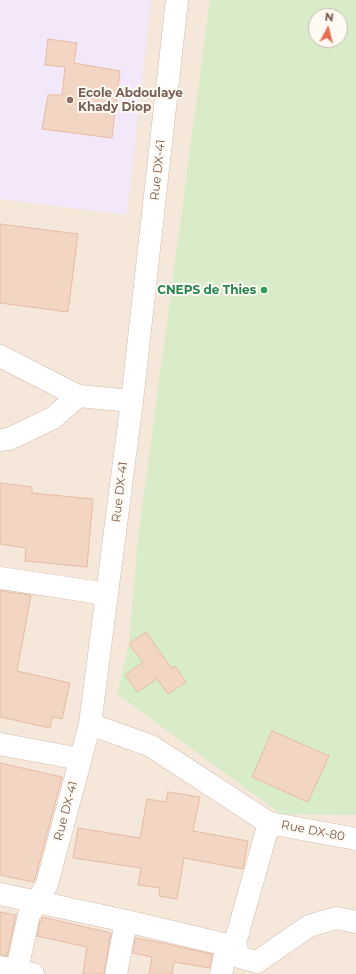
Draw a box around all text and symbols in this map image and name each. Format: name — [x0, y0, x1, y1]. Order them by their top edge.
north arrow — [308, 8, 348, 48]
text: N — [324, 10, 335, 25]
place label: Ecole Abdoulaye Khady Diop — [78, 86, 183, 114]
marker: Ecole Abdoulaye Khady Diop — [65, 95, 75, 105]
street label: Rue DX-41 — [148, 139, 168, 201]
place label: CNEPS de Thies — [157, 283, 256, 297]
marker: CNEPS de Thies — [259, 285, 269, 295]
street label: Rue DX-41 — [109, 461, 131, 523]
street label: Rue DX-41 — [51, 780, 81, 842]
street label: Rue DX-80 — [280, 818, 346, 844]

